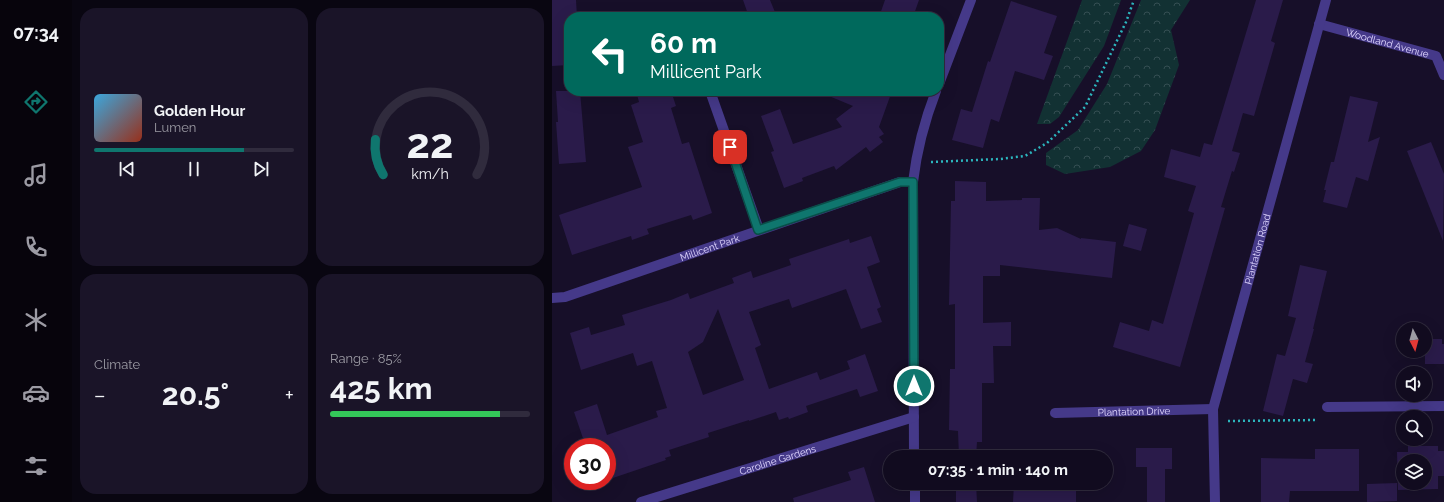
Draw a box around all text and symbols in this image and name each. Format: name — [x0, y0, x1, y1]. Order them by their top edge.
text: 07:34 — [13, 22, 59, 43]
street label: Woodland Avenue — [1345, 26, 1430, 59]
text: 60 m — [650, 27, 717, 60]
icon: left — [584, 28, 636, 80]
text: Millicent Park — [650, 61, 762, 82]
icon: directions — [22, 88, 50, 116]
text: Golden Hour — [154, 102, 245, 120]
text: 22 — [407, 119, 453, 168]
text: Lumen — [154, 120, 196, 135]
pin — [713, 130, 747, 164]
icon: arrive — [719, 136, 741, 158]
icon: previous — [116, 158, 138, 180]
icon: pause — [183, 158, 205, 180]
icon: next — [250, 158, 272, 180]
icon: music — [22, 161, 50, 189]
text: km/h — [411, 166, 449, 182]
street label: Plantation Road — [1242, 212, 1272, 286]
street label: Millicent Park — [679, 232, 741, 263]
icon: phone — [22, 233, 50, 261]
icon: climate — [22, 306, 50, 334]
north arrow — [1396, 322, 1432, 358]
map controls — [1396, 322, 1432, 490]
text: Range · 85% — [330, 351, 402, 366]
text: Climate — [94, 357, 140, 372]
position arrow — [893, 365, 935, 407]
button: sound — [1396, 366, 1432, 402]
text: 425 km — [330, 371, 433, 406]
text: 20.5° — [162, 377, 229, 412]
icon: car — [22, 379, 50, 407]
text: − — [94, 382, 106, 408]
text: + — [285, 382, 294, 408]
street label: Plantation Drive — [1097, 405, 1171, 417]
button: search — [1396, 410, 1432, 446]
speed limit sign: 30 — [564, 438, 616, 490]
street label: Caroline Gardens — [738, 442, 817, 477]
icon: filters — [22, 452, 50, 480]
button: layers — [1396, 454, 1432, 490]
text: 07:35 · 1 min · 140 m — [928, 461, 1068, 479]

